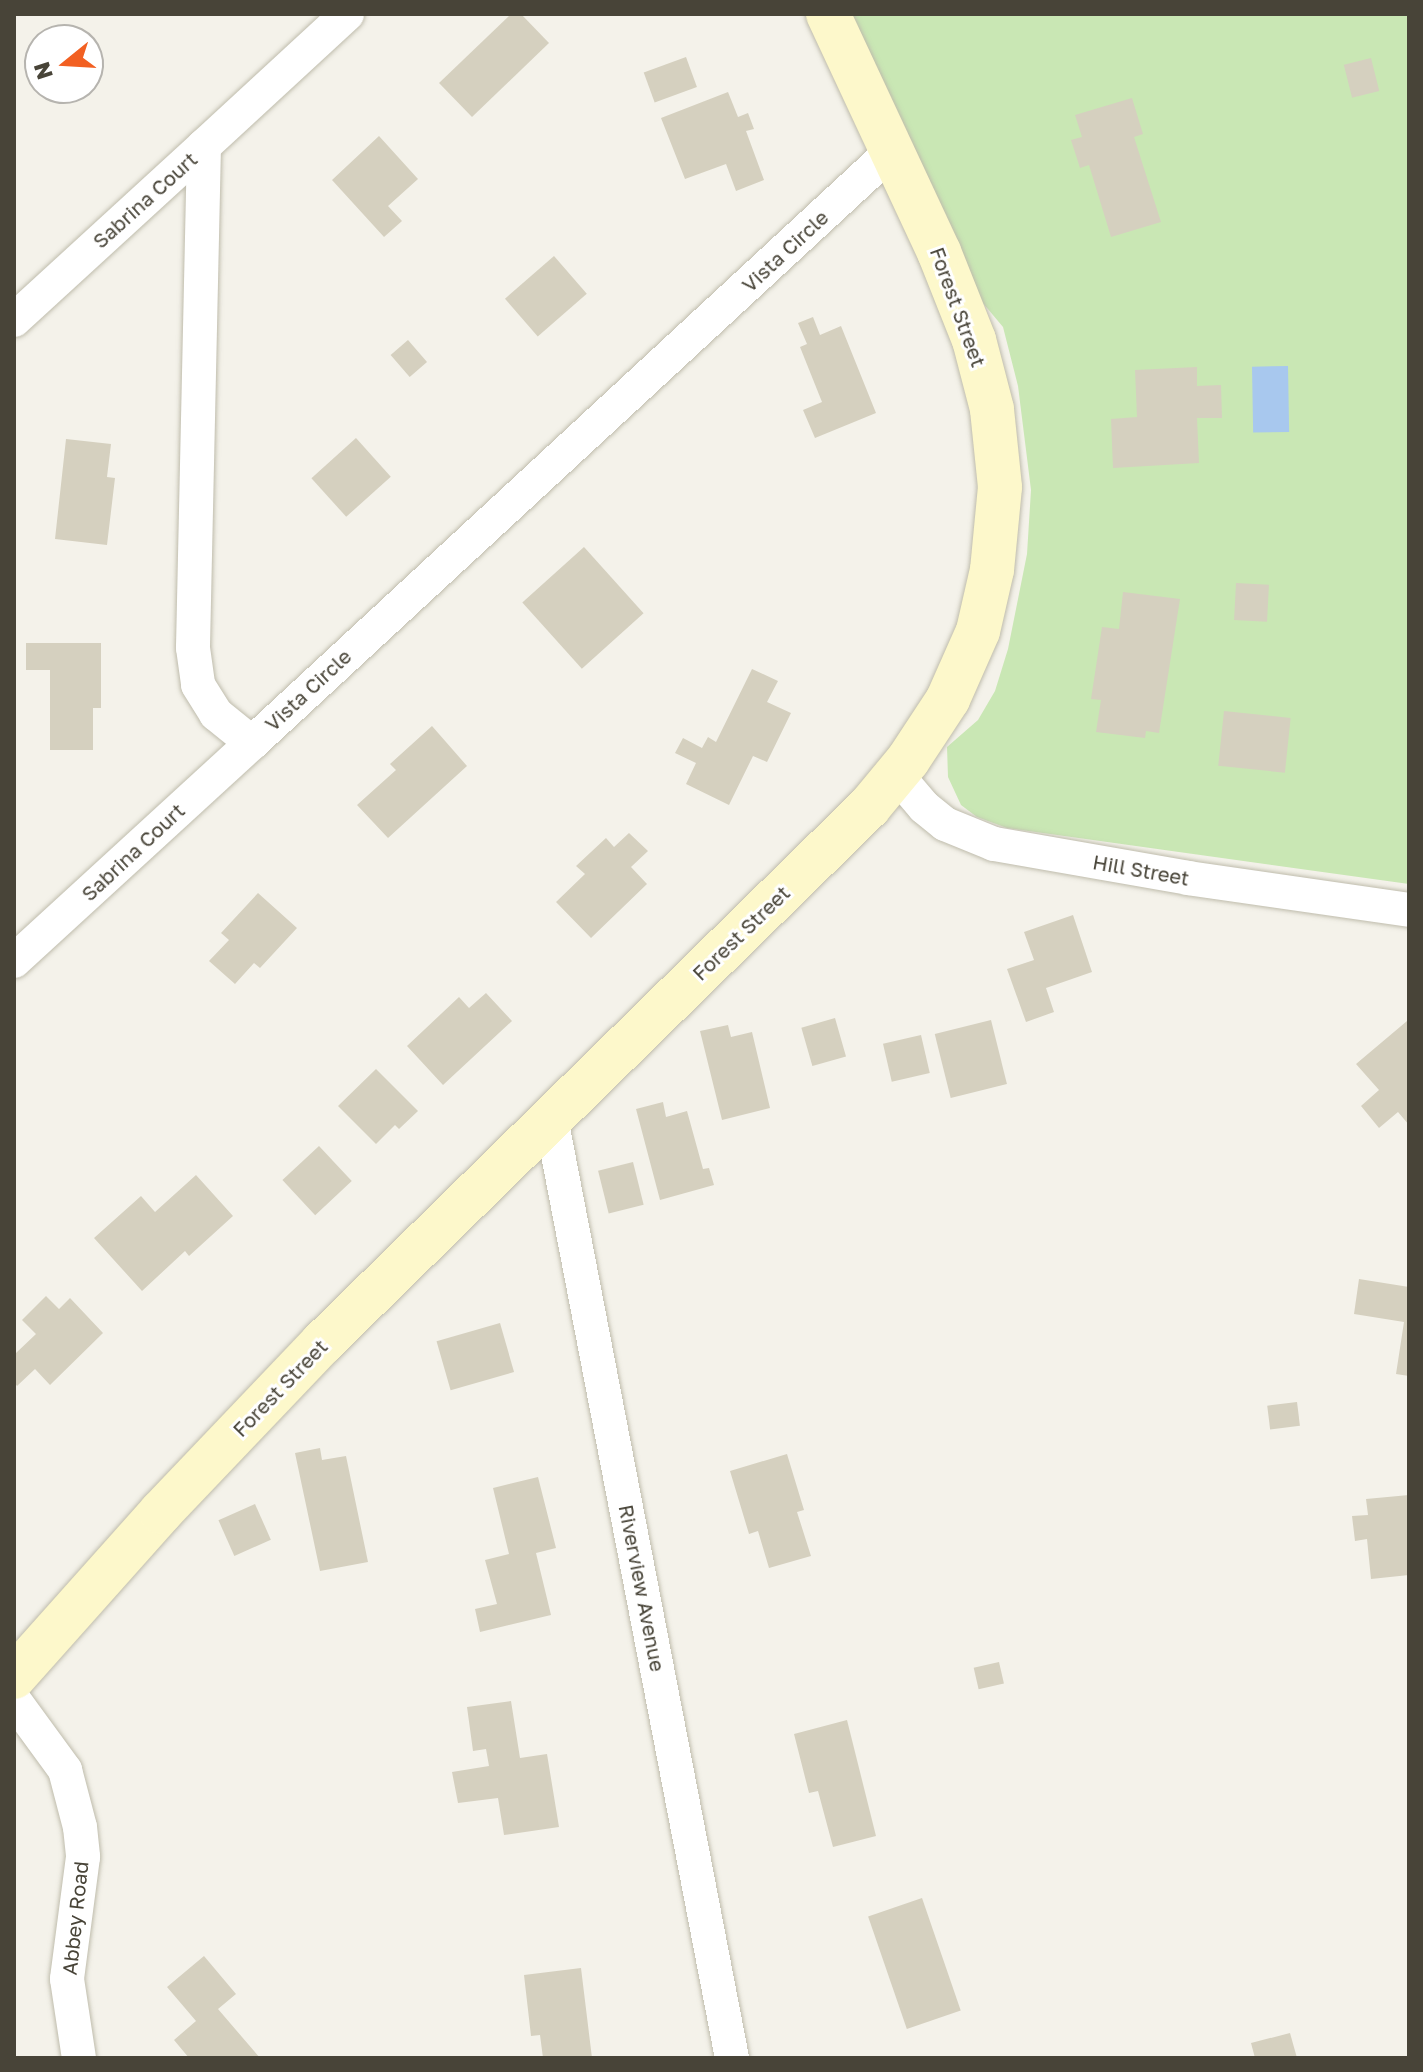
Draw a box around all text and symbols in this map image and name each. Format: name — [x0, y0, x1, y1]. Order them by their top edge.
north arrow — [24, 24, 104, 104]
text: N — [27, 59, 58, 83]
street label: Sabrina Court — [88, 147, 202, 253]
street label: Vista Circle — [737, 205, 833, 297]
street label: Forest Street — [925, 244, 991, 370]
street label: Vista Circle — [260, 644, 356, 736]
street label: Sabrina Court — [77, 798, 189, 906]
street label: Hill Street — [1091, 850, 1191, 890]
street label: Forest Street — [687, 881, 795, 985]
street label: Forest Street — [228, 1334, 332, 1442]
street label: Riverview Avenue — [614, 1503, 670, 1673]
street label: Abbey Road — [57, 1860, 93, 1976]

